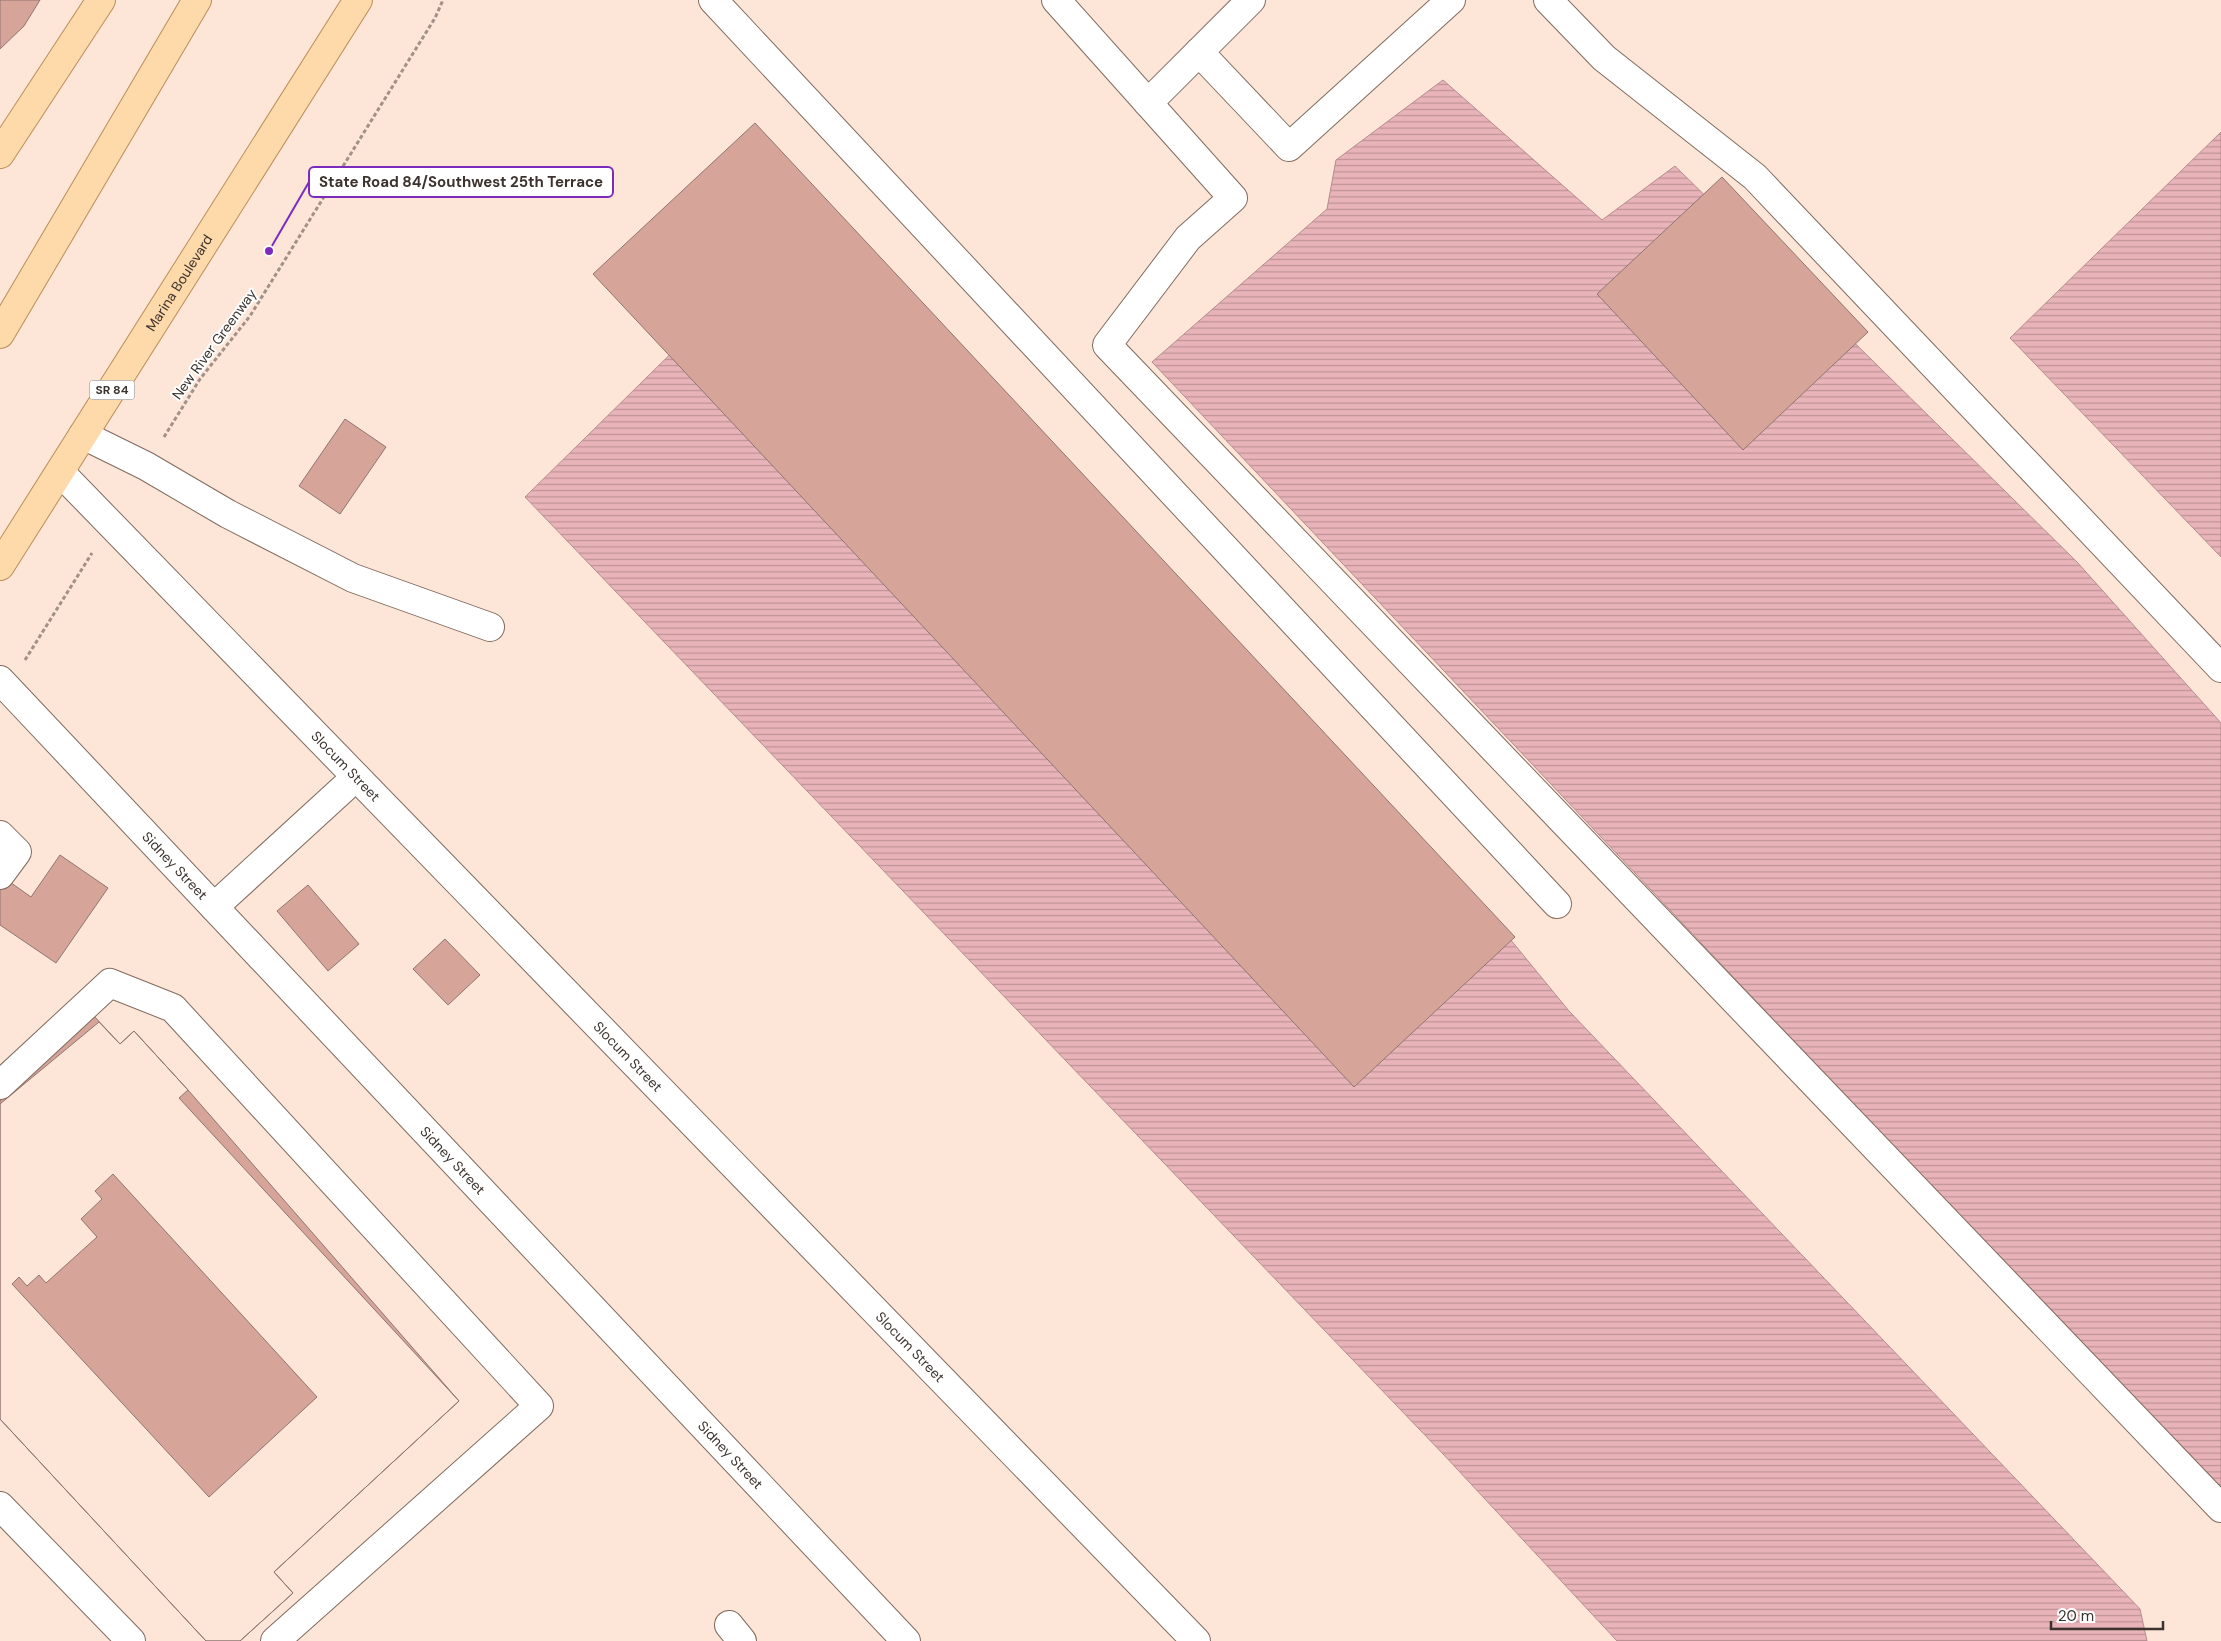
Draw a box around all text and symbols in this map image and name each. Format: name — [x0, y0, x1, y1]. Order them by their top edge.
callout: State Road 84/Southwest 25th Terrace — [309, 167, 613, 197]
text: State Road 84/Southwest 25th Terrace — [319, 172, 603, 192]
street label: Marina Boulevard — [142, 231, 216, 335]
street label: New River Greenway — [168, 285, 260, 403]
road number: SR 84 — [90, 380, 134, 400]
street label: Slocum Street — [307, 727, 384, 805]
street label: Sidney Street — [138, 828, 211, 903]
street label: Slocum Street — [590, 1017, 666, 1096]
street label: Sidney Street — [416, 1122, 489, 1198]
street label: Slocum Street — [872, 1308, 949, 1386]
street label: Sidney Street — [694, 1417, 767, 1493]
scale bar — [2051, 1598, 2164, 1630]
text: 20 m — [2058, 1606, 2094, 1626]

